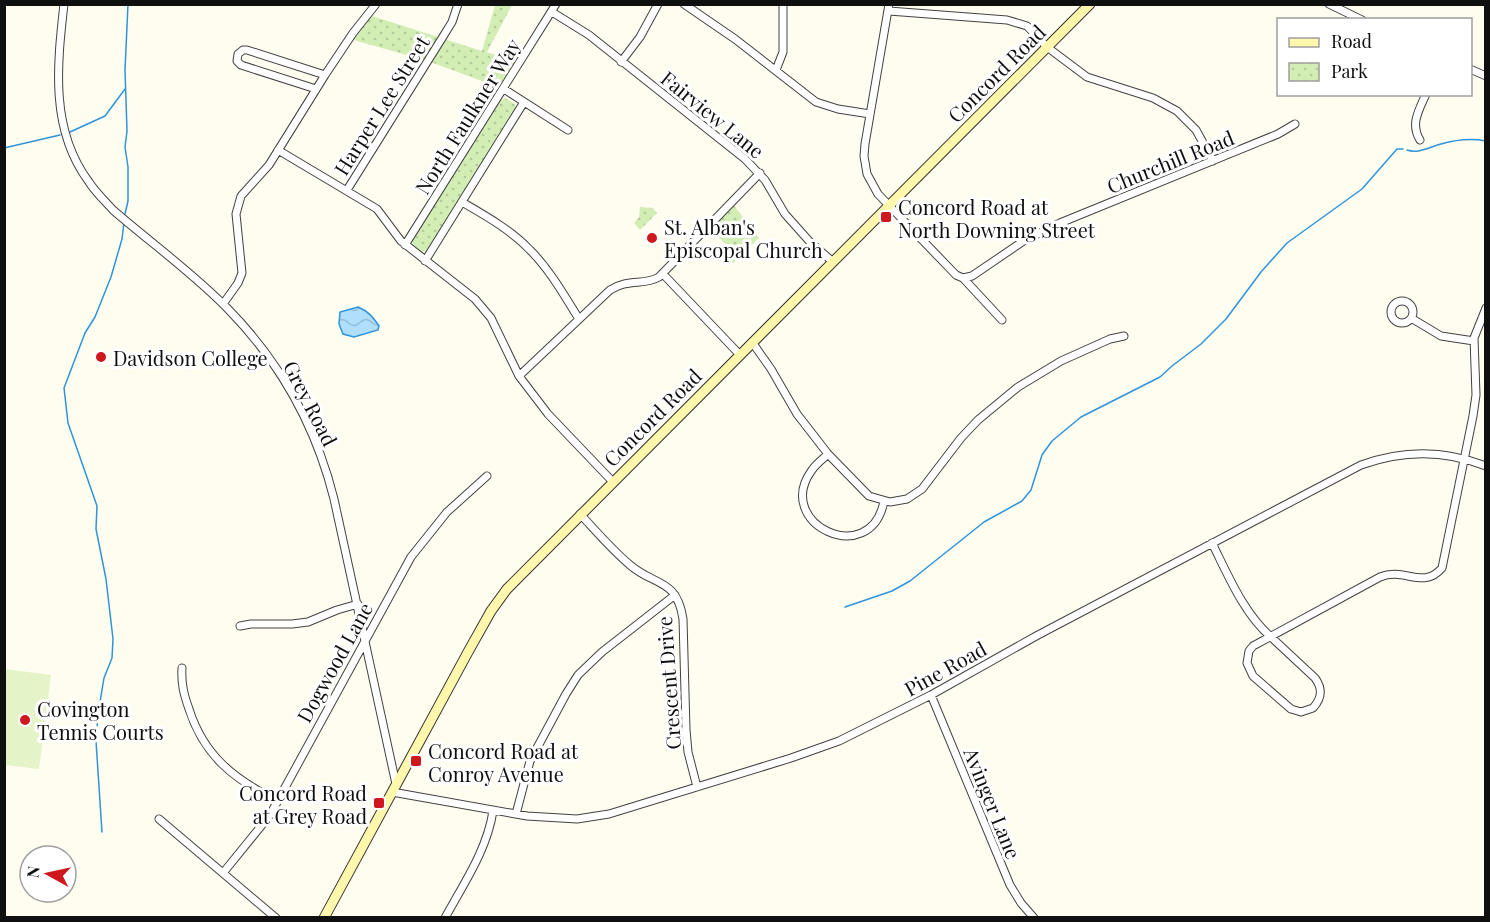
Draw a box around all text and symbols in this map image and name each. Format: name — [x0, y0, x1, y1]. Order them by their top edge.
street label: Concord Road — [941, 18, 1051, 128]
legend — [1277, 18, 1472, 96]
street label: Harper Lee Street — [327, 29, 435, 180]
text: Road — [1331, 29, 1372, 53]
street label: North Faulkner Way — [408, 33, 526, 199]
text: Park — [1331, 59, 1368, 83]
street label: Fairview Lane — [656, 64, 770, 164]
street label: Churchill Road — [1102, 123, 1238, 199]
place label: Concord Road at North Downing Street — [898, 193, 1096, 243]
marker: Concord Road at North Downing Street — [879, 210, 893, 224]
place label: St. Alban's Episcopal Church — [664, 213, 823, 263]
marker: St. Alban's Episcopal Church — [645, 231, 659, 245]
place label: Davidson College — [113, 344, 268, 371]
marker: Davidson College — [94, 350, 108, 364]
street label: Grey Road — [278, 356, 344, 451]
street label: Concord Road — [597, 362, 707, 472]
street label: Dogwood Lane — [290, 597, 378, 727]
street label: Crescent Drive — [650, 615, 686, 751]
street label: Pine Road — [899, 634, 991, 702]
place label: Covington Tennis Courts — [37, 695, 164, 745]
marker: Covington Tennis Courts — [18, 713, 32, 727]
place label: Concord Road at Conroy Avenue — [428, 737, 579, 787]
street label: Avinger Lane — [958, 742, 1028, 863]
marker: Concord Road at Conroy Avenue — [409, 754, 423, 768]
place label: Concord Road at Grey Road — [239, 779, 367, 829]
marker: Concord Road at Grey Road — [372, 796, 386, 810]
north arrow — [18, 844, 78, 904]
text: N — [21, 864, 44, 879]

